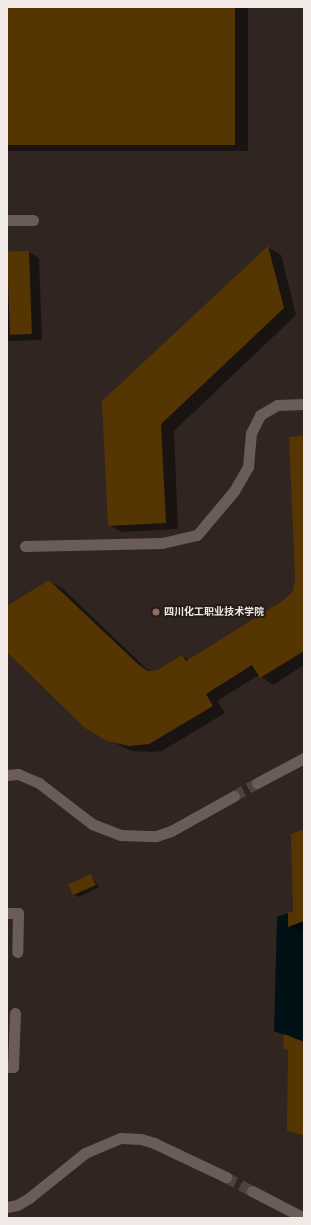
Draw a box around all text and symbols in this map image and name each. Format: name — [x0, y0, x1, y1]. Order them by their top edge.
place label: 四川化工职业技术学院 — [164, 606, 264, 618]
marker: 四川化工职业技术学院 — [151, 607, 161, 617]

